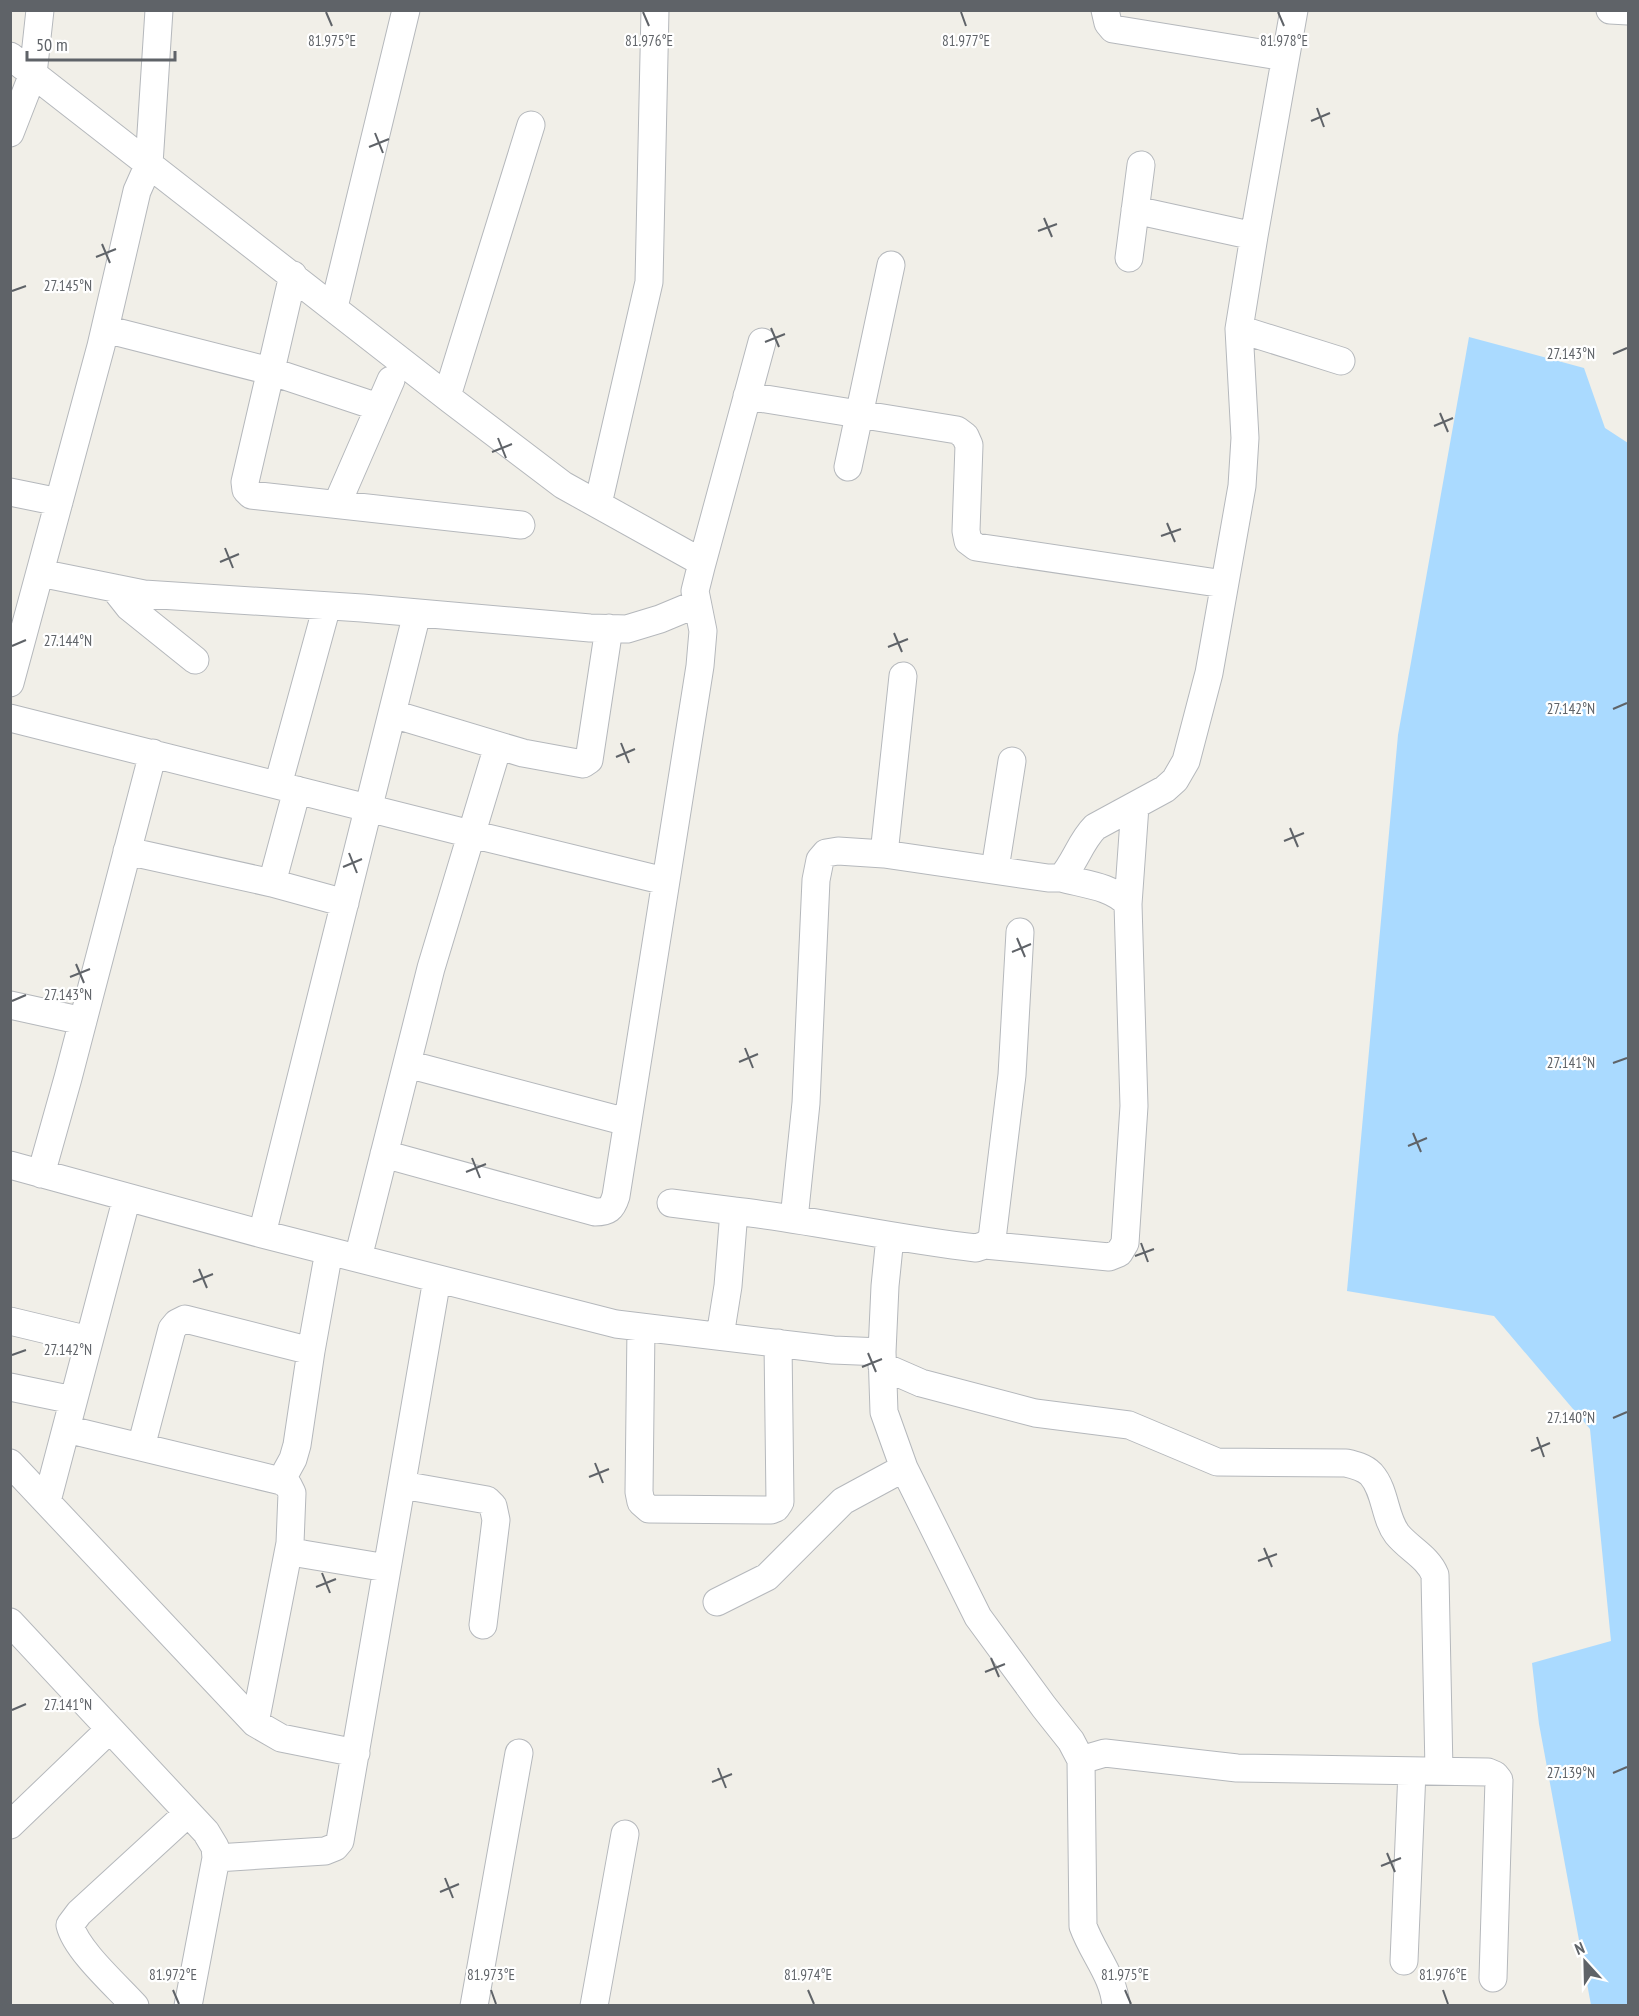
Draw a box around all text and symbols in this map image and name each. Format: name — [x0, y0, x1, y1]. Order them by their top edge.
scale bar — [27, 24, 176, 62]
text: 81.975°E — [308, 31, 356, 50]
text: 81.976°E — [625, 31, 673, 50]
text: 81.977°E — [942, 31, 990, 50]
text: 81.978°E — [1260, 31, 1308, 50]
text: 50 m — [36, 33, 68, 56]
text: 27.145°N — [44, 276, 92, 295]
text: 27.143°N — [1547, 344, 1595, 363]
text: 27.144°N — [44, 631, 92, 650]
text: 27.142°N — [1547, 699, 1595, 718]
text: 27.143°N — [44, 985, 92, 1004]
text: 27.141°N — [1547, 1053, 1595, 1072]
text: 27.142°N — [44, 1340, 92, 1359]
text: 27.140°N — [1547, 1408, 1595, 1427]
text: 27.141°N — [44, 1695, 92, 1714]
text: 27.139°N — [1547, 1763, 1595, 1782]
north arrow — [1555, 1932, 1615, 1992]
text: N — [1572, 1937, 1587, 1959]
text: 81.972°E — [149, 1965, 197, 1984]
text: 81.973°E — [467, 1965, 515, 1984]
text: 81.974°E — [784, 1965, 832, 1984]
text: 81.975°E — [1101, 1965, 1149, 1984]
text: 81.976°E — [1419, 1965, 1467, 1984]

